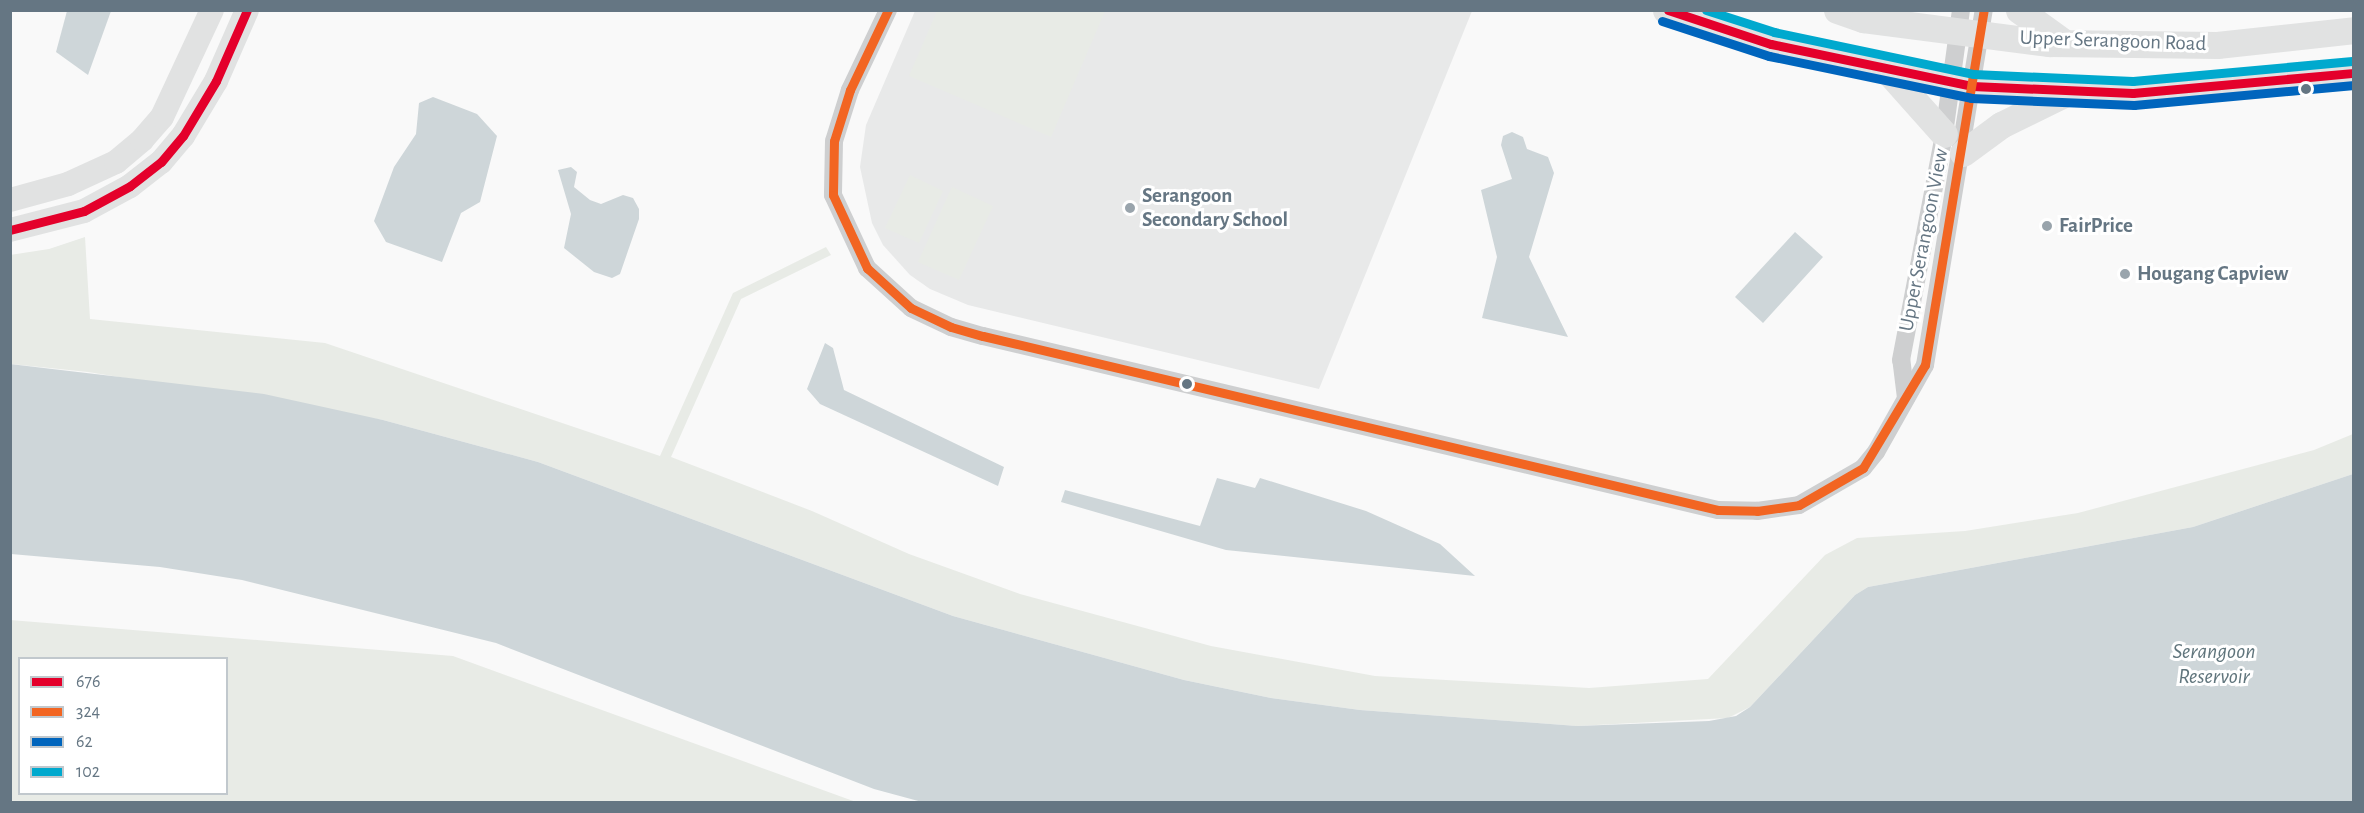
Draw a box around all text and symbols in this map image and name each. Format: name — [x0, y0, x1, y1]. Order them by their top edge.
street label: Upper Serangoon Road — [2019, 25, 2207, 57]
unlabelled marker — [2300, 83, 2312, 95]
street label: Upper Serangoon View — [1894, 146, 1954, 334]
place label: Serangoon Secondary School — [1142, 183, 1288, 233]
marker: Serangoon Secondary School — [1123, 201, 1137, 215]
place label: FairPrice — [2059, 213, 2133, 239]
marker: FairPrice — [2040, 219, 2054, 233]
place label: Hougang Capview — [2137, 261, 2289, 287]
marker: Hougang Capview — [2118, 267, 2132, 281]
unlabelled marker — [1181, 378, 1193, 390]
water label: Serangoon Reservoir — [2173, 638, 2255, 690]
legend — [18, 657, 228, 795]
text: 676 — [76, 673, 100, 691]
text: 324 — [76, 703, 100, 721]
text: 62 — [76, 733, 93, 751]
text: 102 — [76, 763, 100, 781]

